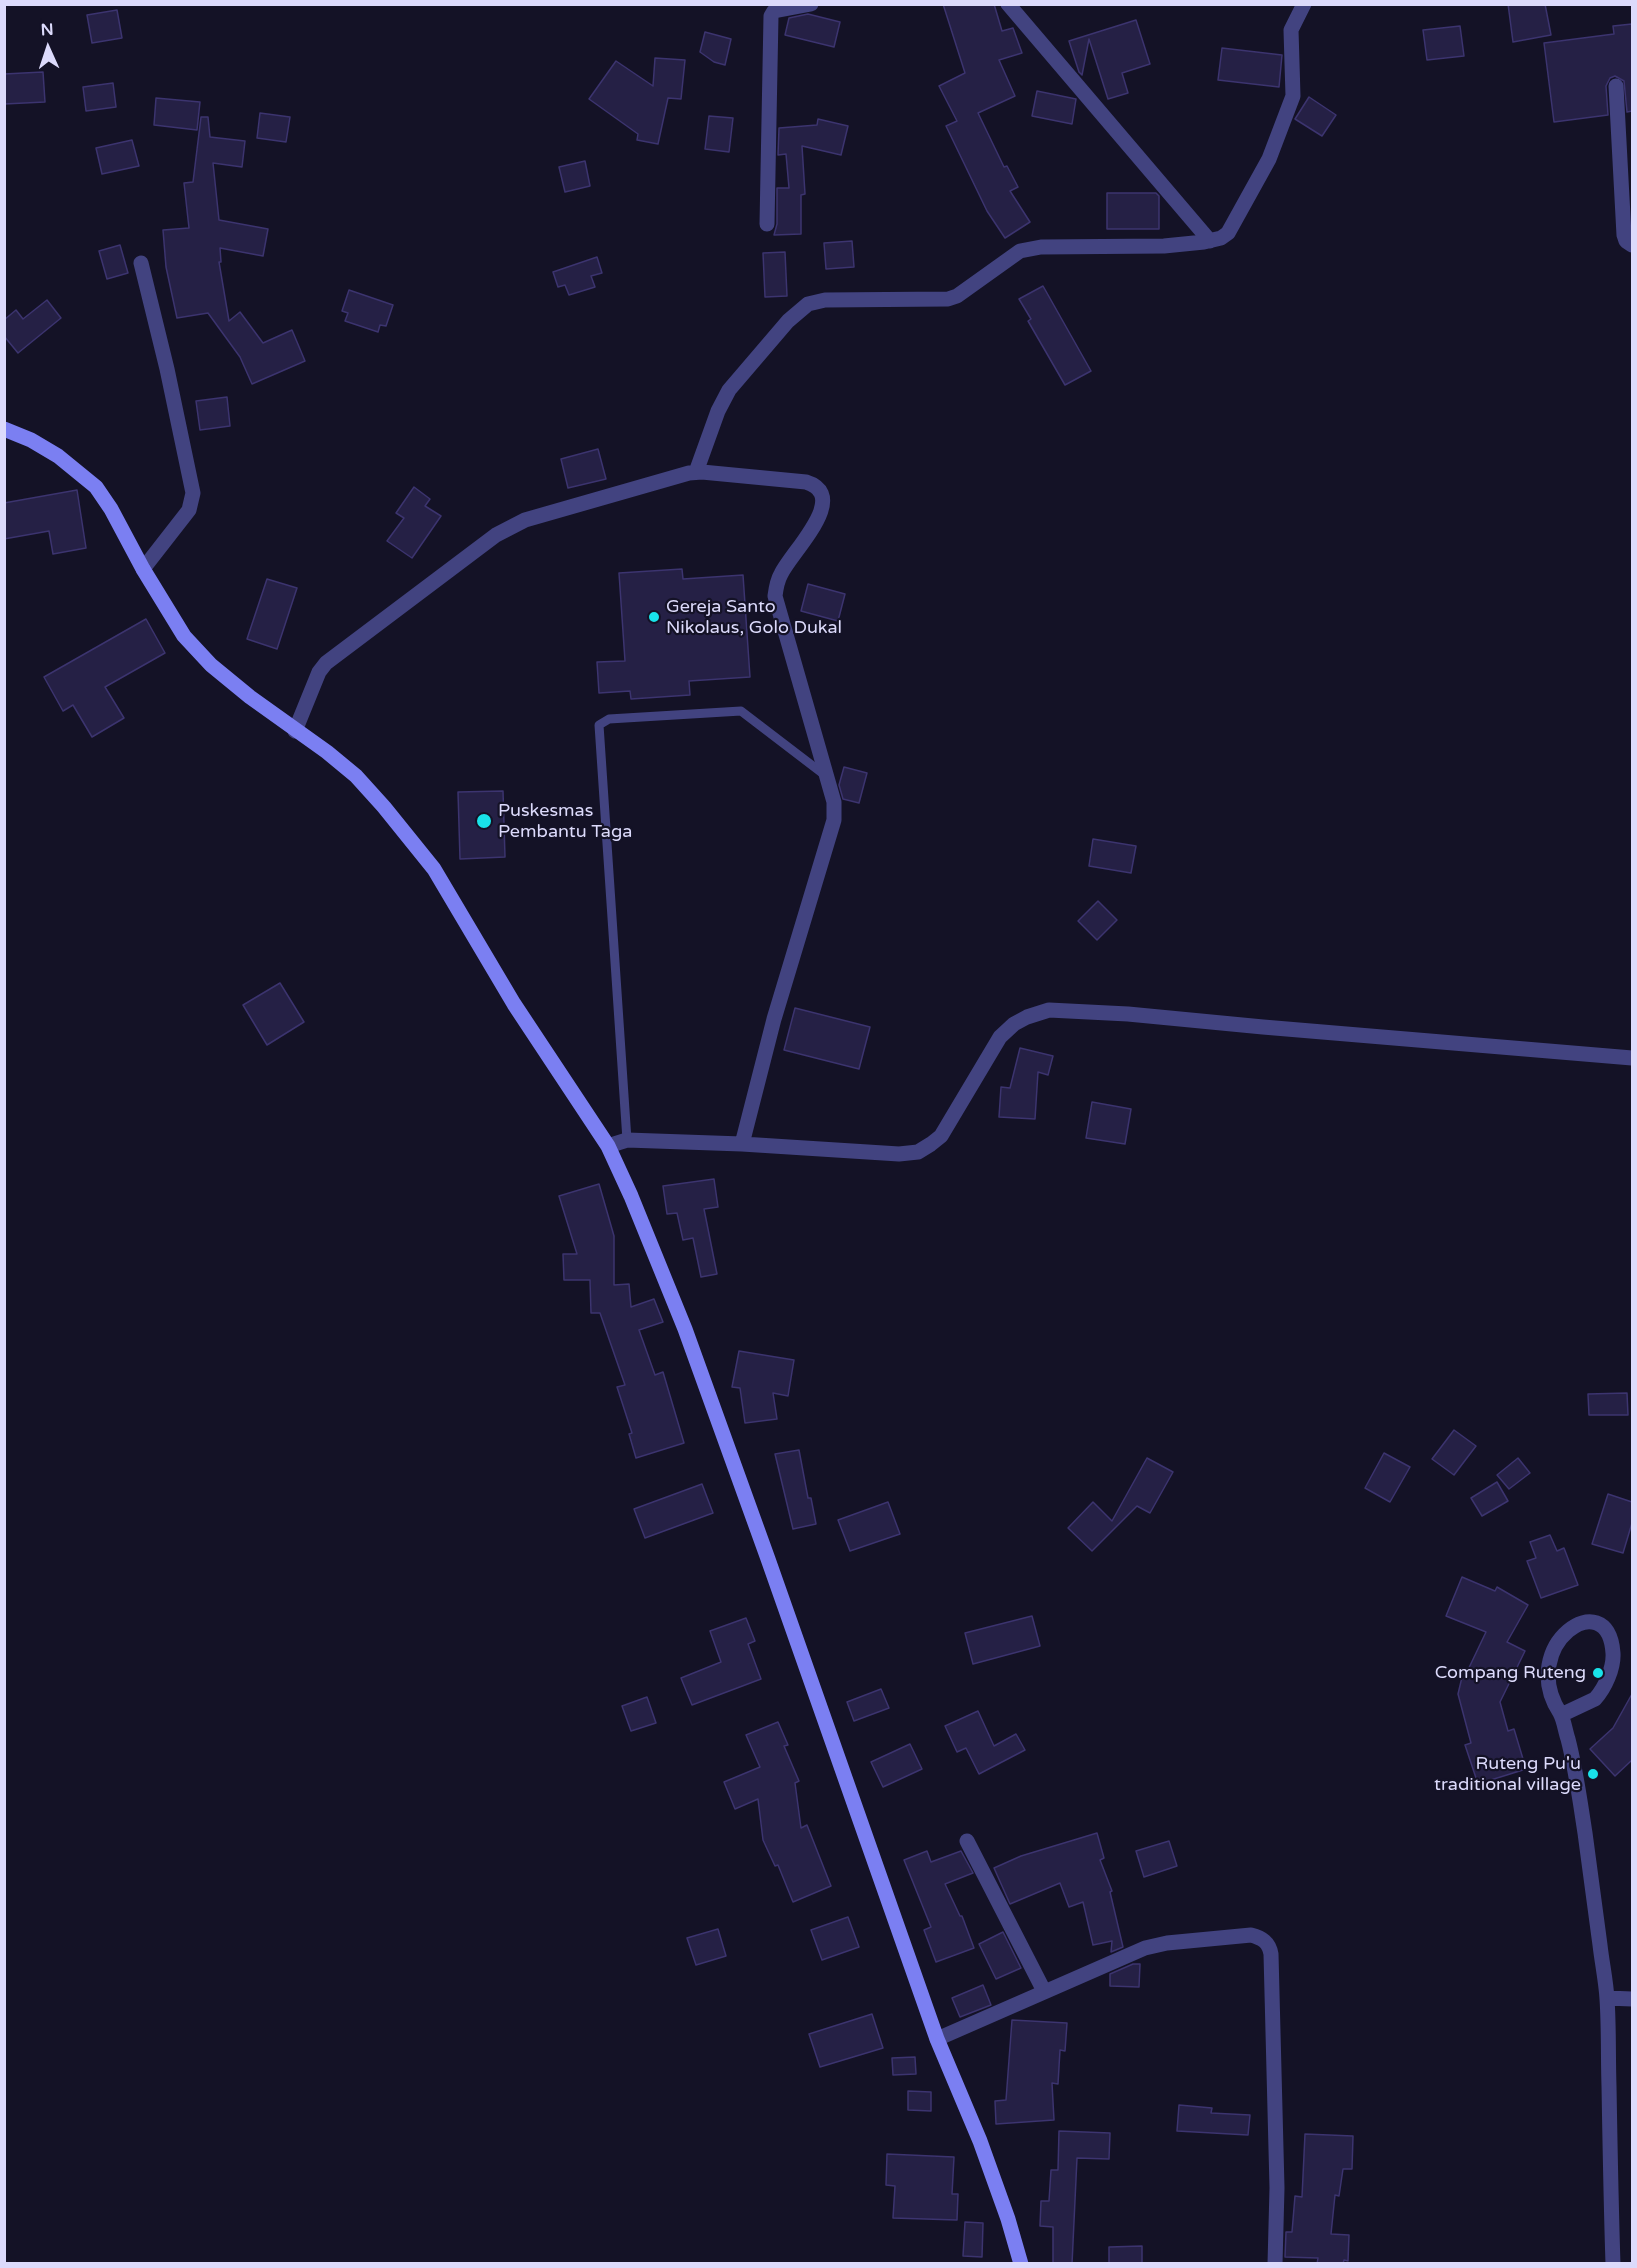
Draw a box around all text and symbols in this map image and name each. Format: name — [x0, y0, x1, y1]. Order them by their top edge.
north arrow — [18, 18, 78, 78]
text: N — [40, 20, 54, 40]
place label: Gereja Santo Nikolaus, Golo Dukal — [666, 596, 842, 638]
marker: Gereja Santo Nikolaus, Golo Dukal — [647, 610, 661, 624]
place label: Puskesmas Pembantu Taga — [498, 800, 632, 842]
marker: Puskesmas Pembantu Taga — [475, 812, 493, 830]
place label: Compang Ruteng — [1435, 1662, 1586, 1684]
marker: Compang Ruteng — [1591, 1666, 1605, 1680]
place label: Ruteng Pu'u traditional village — [1434, 1753, 1581, 1796]
marker: Ruteng Pu'u traditional village — [1586, 1767, 1600, 1781]

